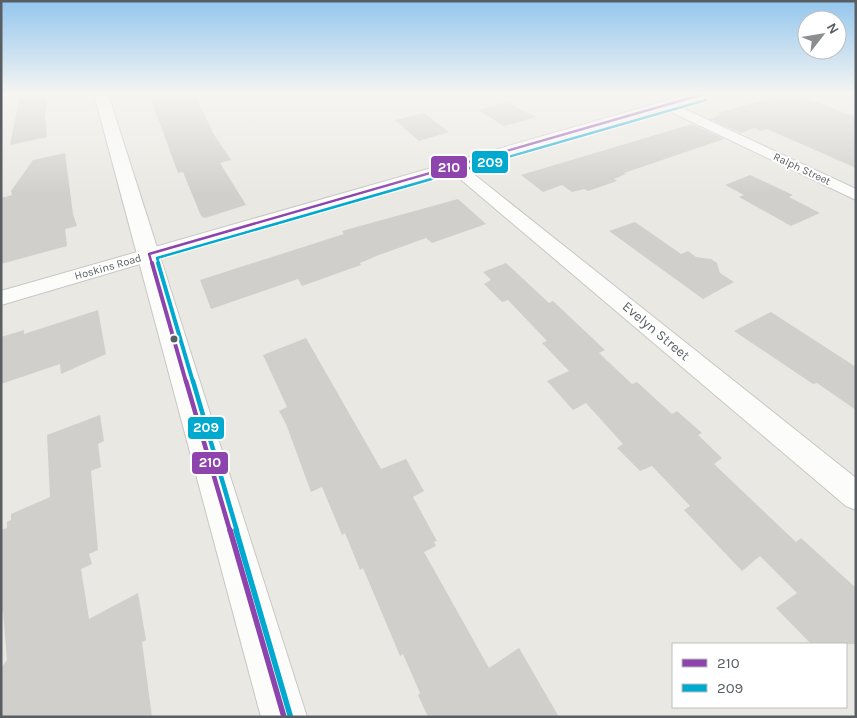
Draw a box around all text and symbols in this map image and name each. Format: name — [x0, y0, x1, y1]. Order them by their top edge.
north arrow — [797, 10, 847, 60]
text: N — [823, 20, 843, 37]
line badge: 209 — [471, 150, 509, 174]
street label: Ralph Street — [771, 150, 833, 188]
text: 209 — [477, 154, 503, 171]
line badge: 210 — [430, 155, 468, 179]
text: 210 — [438, 159, 460, 176]
street label: Hoskins Road — [73, 251, 143, 283]
street label: Evelyn Street — [619, 298, 693, 364]
unlabelled marker — [169, 334, 179, 344]
line badge: 209 — [187, 416, 225, 440]
text: 209 — [193, 419, 219, 436]
line badge: 210 — [191, 451, 229, 475]
text: 210 — [199, 454, 221, 471]
legend — [672, 643, 847, 708]
text: 210 — [717, 654, 740, 672]
text: 209 — [717, 679, 743, 697]

